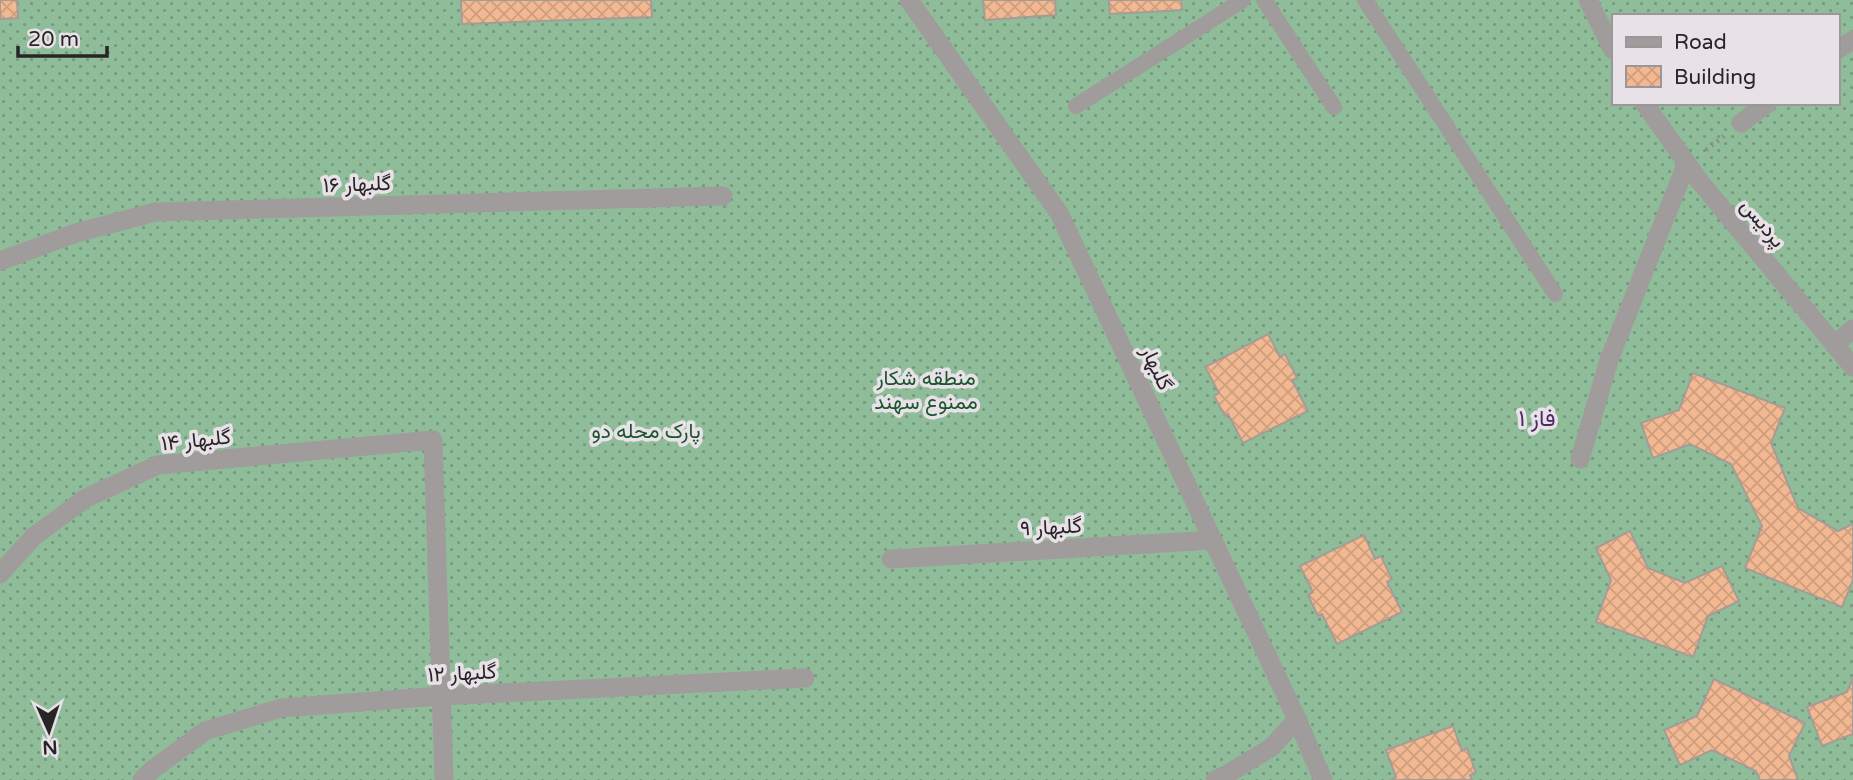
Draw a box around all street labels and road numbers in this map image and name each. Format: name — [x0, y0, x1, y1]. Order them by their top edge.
street label: گلبهار ۱۶ — [323, 171, 392, 198]
street label: پردیس — [1734, 194, 1790, 254]
street label: گلبهار — [1135, 341, 1178, 395]
street label: گلبهار ۱۴ — [160, 424, 232, 457]
street label: گلبهار ۹ — [1019, 513, 1083, 542]
street label: گلبهار ۱۲ — [427, 659, 497, 688]

